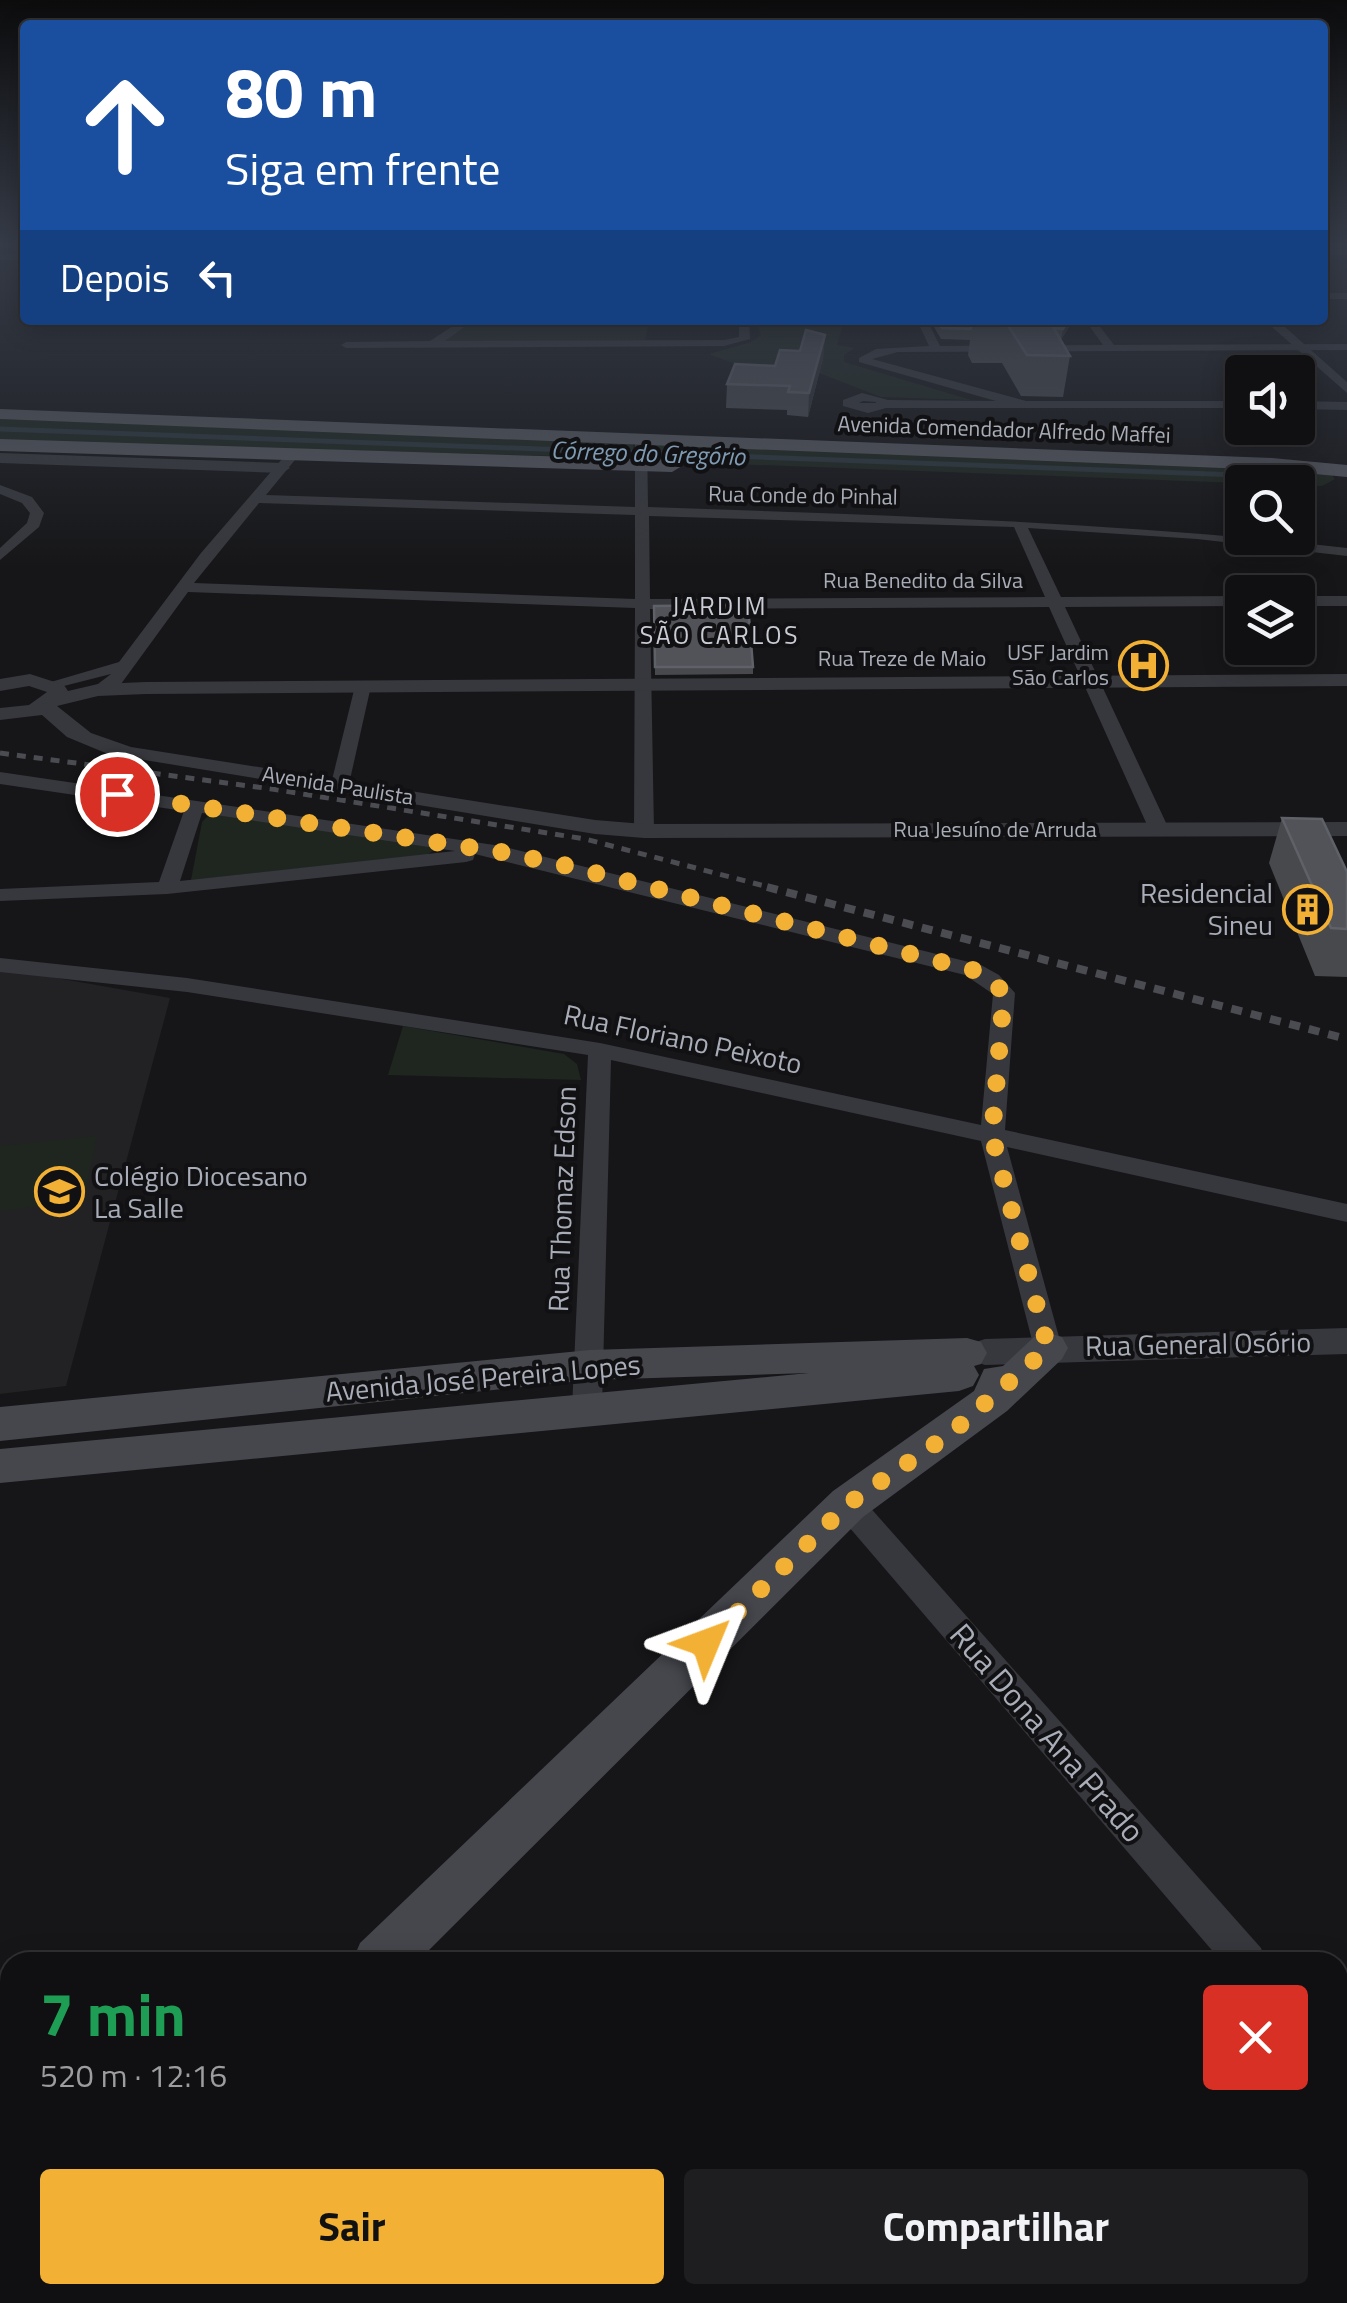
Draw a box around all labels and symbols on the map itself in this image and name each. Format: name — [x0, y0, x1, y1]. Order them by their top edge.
street label: Avenida Comendador Alfredo Maffei — [837, 406, 1171, 452]
water label: Córrego do Gregório — [550, 431, 746, 475]
street label: Rua Conde do Pinhal — [708, 476, 898, 514]
street label: Rua Benedito da Silva — [823, 563, 1023, 597]
district label: JARDIM SÃO CARLOS — [640, 587, 800, 654]
place label: USF Jardim São Carlos — [1007, 635, 1109, 694]
hospital icon: USF Jardim São Carlos — [1118, 639, 1170, 691]
street label: Rua Treze de Maio — [818, 641, 986, 675]
pin — [75, 752, 160, 837]
street label: Avenida Paulista — [260, 756, 416, 814]
street label: Rua Jesuíno de Arruda — [893, 812, 1097, 846]
place label: Residencial Sineu — [1140, 871, 1273, 946]
building icon: Residencial Sineu — [1282, 883, 1334, 935]
street label: Rua Floriano Peixoto — [560, 992, 806, 1085]
street label: Rua Thomaz Edson — [536, 1085, 587, 1313]
place label: Colégio Diocesano La Salle — [94, 1154, 308, 1229]
school or university icon: Colégio Diocesano La Salle — [33, 1166, 85, 1218]
street label: Rua General Osório — [1085, 1320, 1311, 1367]
street label: Avenida José Pereira Lopes — [324, 1342, 642, 1413]
position arrow — [654, 1591, 758, 1695]
street label: Rua Dona Ana Prado — [939, 1612, 1157, 1853]

